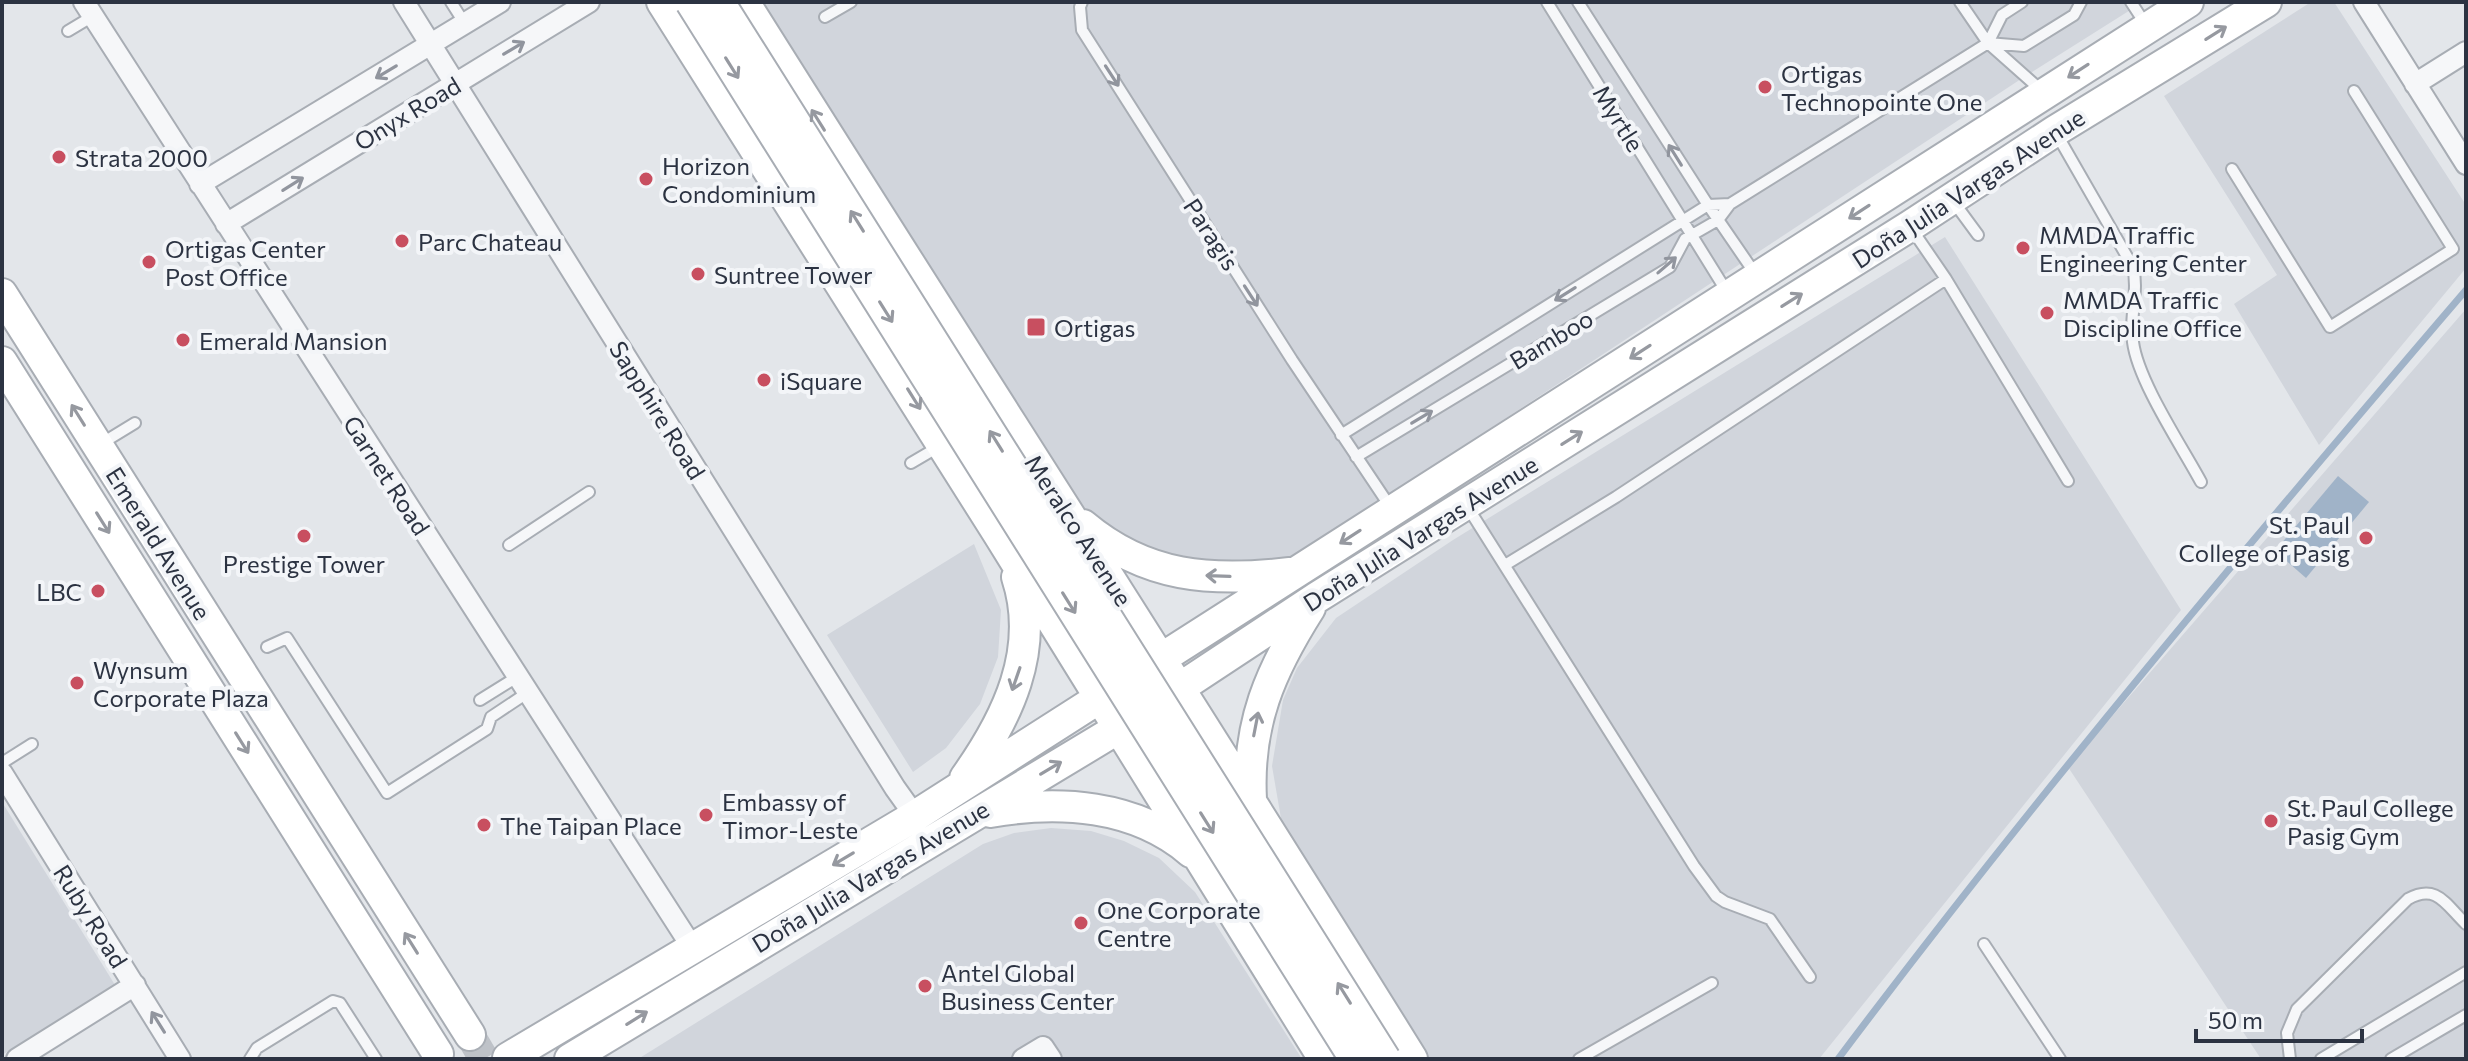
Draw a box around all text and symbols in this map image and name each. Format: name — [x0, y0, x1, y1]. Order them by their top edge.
one-way arrow — [2204, 25, 2227, 41]
one-way arrow — [502, 39, 525, 55]
one-way arrow — [725, 56, 741, 79]
place label: Ortigas Technopointe One — [1781, 59, 1982, 116]
one-way arrow — [375, 64, 398, 80]
one-way arrow — [2067, 64, 2090, 80]
one-way arrow — [1103, 65, 1120, 87]
street label: Onyx Road — [349, 70, 465, 156]
marker: Ortigas Technopointe One — [1756, 78, 1774, 96]
street label: Myrtle — [1587, 79, 1651, 157]
street label: Doña Julia Vargas Avenue — [1846, 102, 2090, 274]
one-way arrow — [810, 109, 826, 132]
place label: Strata 2000 — [75, 143, 208, 172]
one-way arrow — [1667, 144, 1683, 167]
marker: Strata 2000 — [50, 148, 68, 166]
place label: Horizon Condominium — [662, 151, 816, 208]
marker: Horizon Condominium — [637, 170, 655, 188]
one-way arrow — [281, 175, 304, 191]
street label: Paragis — [1178, 193, 1246, 275]
one-way arrow — [1848, 204, 1871, 220]
one-way arrow — [849, 211, 866, 233]
place label: MMDA Traffic Engineering Center — [2039, 220, 2248, 277]
place label: Parc Chateau — [418, 227, 562, 256]
marker: Parc Chateau — [393, 232, 411, 250]
place label: Ortigas Center Post Office — [165, 234, 326, 291]
marker: MMDA Traffic Engineering Center — [2014, 239, 2032, 257]
marker: Ortigas Center Post Office — [140, 253, 158, 271]
one-way arrow — [1657, 256, 1677, 275]
place label: Suntree Tower — [714, 260, 873, 289]
marker: Suntree Tower — [689, 265, 707, 283]
one-way arrow — [1243, 284, 1260, 306]
place label: MMDA Traffic Discipline Office — [2063, 285, 2242, 342]
one-way arrow — [1554, 287, 1577, 303]
one-way arrow — [1780, 291, 1803, 307]
one-way arrow — [878, 300, 894, 323]
street label: Bamboo — [1504, 303, 1598, 375]
marker: MMDA Traffic Discipline Office — [2038, 304, 2056, 322]
place label: Ortigas — [1054, 313, 1136, 342]
marker: Ortigas — [1025, 316, 1047, 338]
place label: Emerald Mansion — [199, 326, 388, 355]
marker: Emerald Mansion — [174, 331, 192, 349]
street label: Sapphire Road — [604, 336, 712, 484]
one-way arrow — [1629, 345, 1652, 361]
place label: iSquare — [780, 366, 862, 395]
marker: iSquare — [755, 371, 773, 389]
one-way arrow — [906, 387, 922, 410]
one-way arrow — [70, 404, 86, 427]
one-way arrow — [1410, 408, 1433, 424]
street label: Garnet Road — [338, 410, 436, 540]
one-way arrow — [1560, 429, 1583, 445]
one-way arrow — [988, 431, 1005, 453]
street label: Meralco Avenue — [1019, 449, 1139, 611]
street label: Doña Julia Vargas Avenue — [1297, 449, 1543, 617]
street label: Emerald Avenue — [101, 461, 217, 625]
place label: St. Paul College of Pasig — [2178, 510, 2350, 567]
one-way arrow — [96, 511, 112, 534]
marker: Prestige Tower — [295, 527, 313, 545]
marker: St. Paul College of Pasig — [2357, 529, 2375, 547]
one-way arrow — [1339, 530, 1362, 546]
place label: Prestige Tower — [223, 549, 386, 578]
one-way arrow — [1205, 569, 1232, 584]
place label: LBC — [36, 577, 82, 606]
marker: LBC — [89, 582, 107, 600]
one-way arrow — [1061, 591, 1077, 614]
place label: Wynsum Corporate Plaza — [93, 655, 269, 712]
one-way arrow — [1008, 666, 1023, 691]
marker: Wynsum Corporate Plaza — [68, 674, 86, 692]
one-way arrow — [1249, 711, 1264, 737]
one-way arrow — [234, 731, 251, 753]
one-way arrow — [1039, 760, 1062, 776]
place label: Embassy of Timor-Leste — [722, 787, 858, 844]
place label: St. Paul College Pasig Gym — [2287, 793, 2454, 850]
street label: Doña Julia Vargas Avenue — [746, 794, 994, 958]
marker: Embassy of Timor-Leste — [697, 806, 715, 824]
place label: The Taipan Place — [500, 811, 682, 840]
one-way arrow — [1200, 811, 1216, 834]
marker: St. Paul College Pasig Gym — [2262, 812, 2280, 830]
marker: The Taipan Place — [475, 816, 493, 834]
one-way arrow — [832, 851, 855, 867]
street label: Ruby Road — [48, 859, 134, 973]
place label: One Corporate Centre — [1097, 895, 1261, 952]
marker: One Corporate Centre — [1072, 914, 1090, 932]
one-way arrow — [403, 932, 419, 954]
place label: Antel Global Business Center — [941, 958, 1115, 1015]
marker: Antel Global Business Center — [916, 977, 934, 995]
one-way arrow — [1335, 982, 1351, 1005]
scale bar — [2196, 993, 2362, 1043]
text: 50 m — [2208, 1005, 2263, 1034]
one-way arrow — [625, 1010, 648, 1026]
one-way arrow — [149, 1011, 165, 1034]

